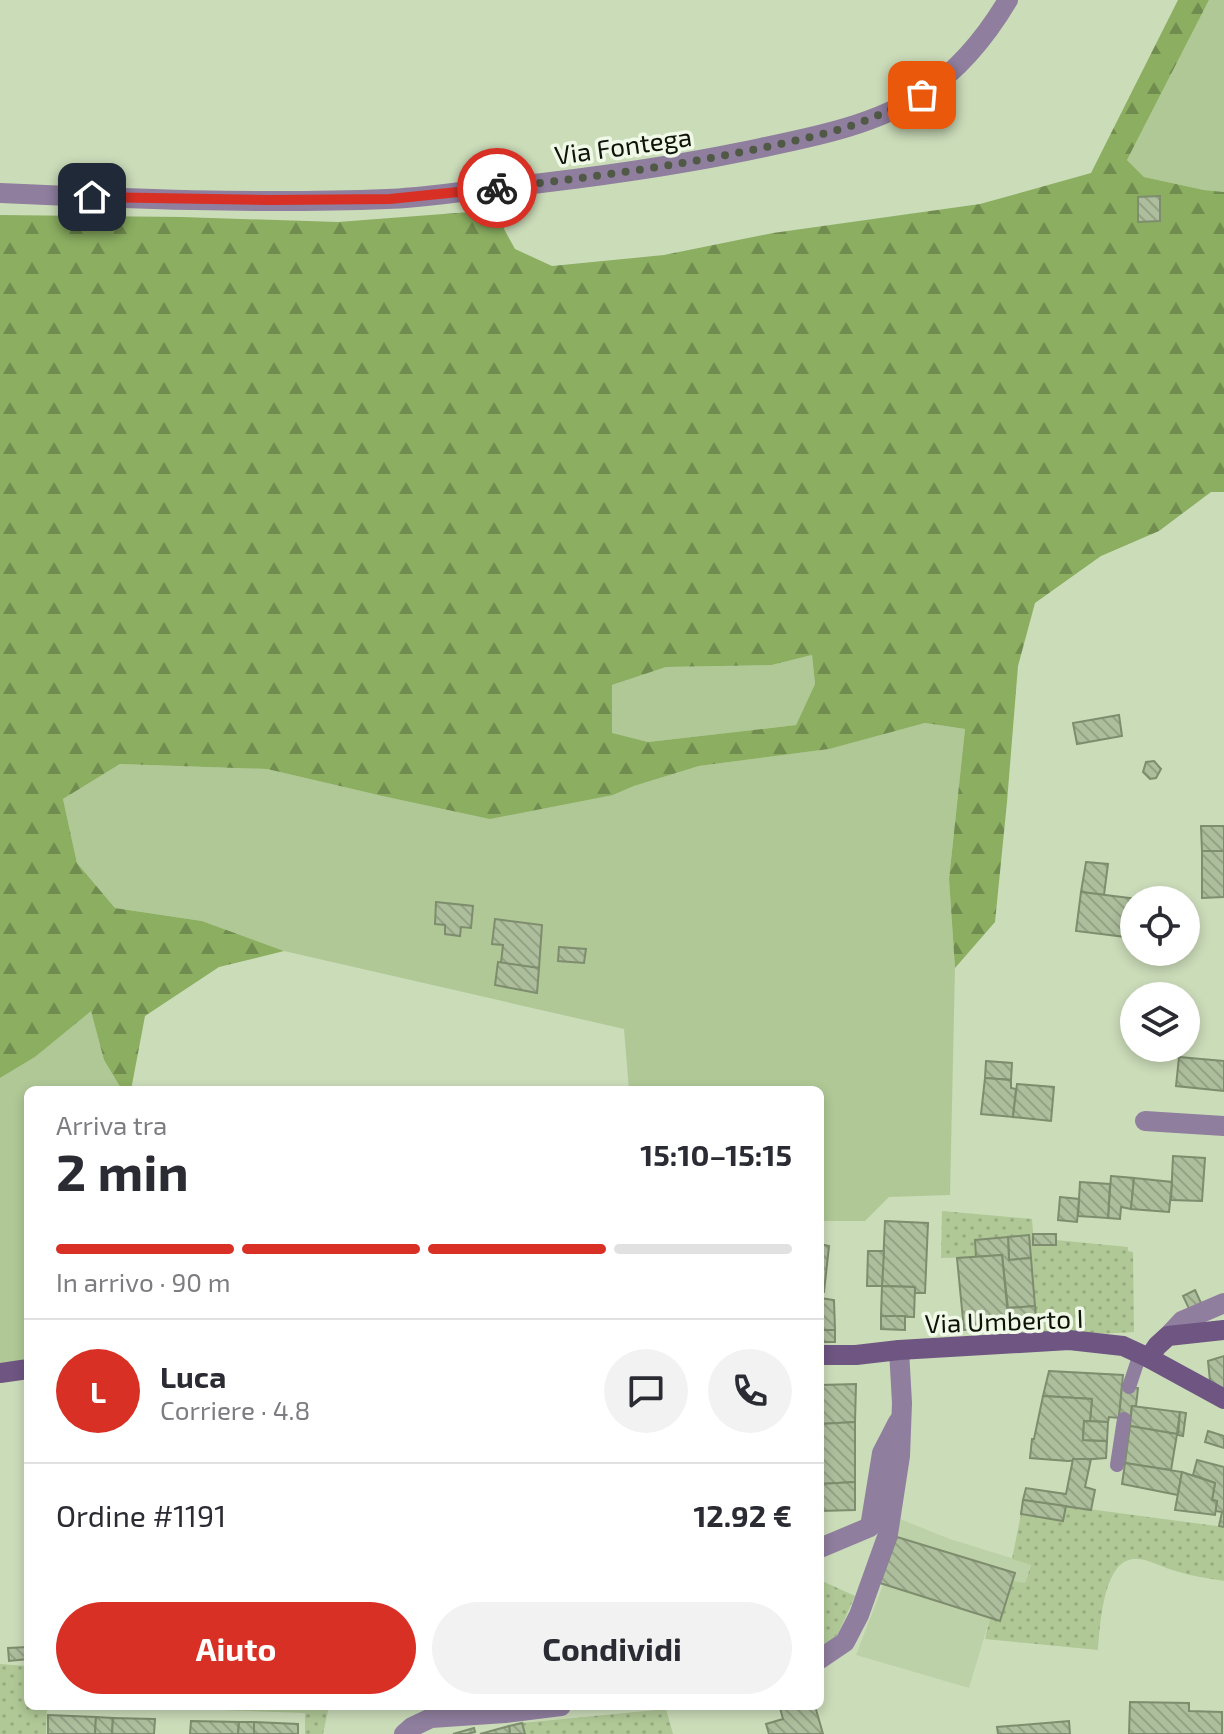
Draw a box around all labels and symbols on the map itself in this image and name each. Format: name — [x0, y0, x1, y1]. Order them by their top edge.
pin — [888, 61, 956, 129]
street label: Via Fontega — [552, 120, 694, 170]
courier — [457, 148, 537, 228]
pin — [58, 163, 126, 231]
street label: Via Umberto I — [924, 1302, 1084, 1338]

